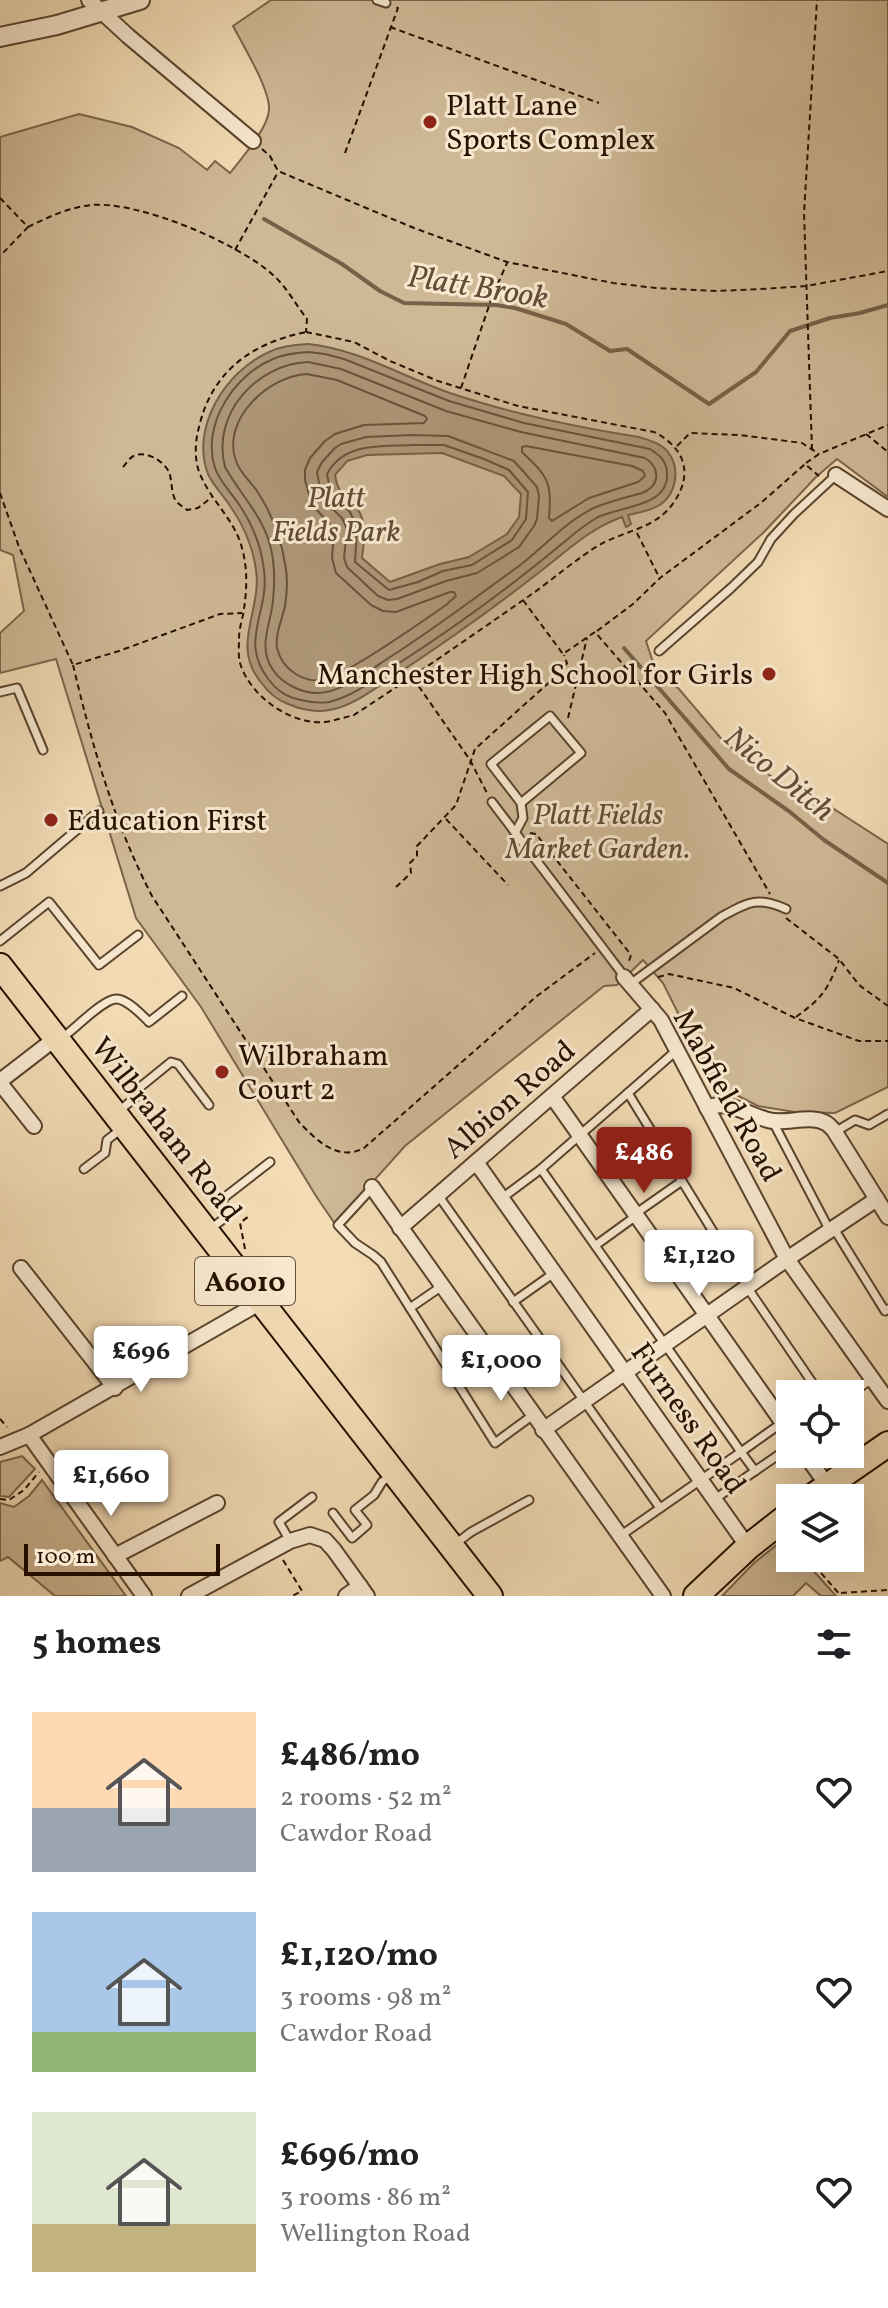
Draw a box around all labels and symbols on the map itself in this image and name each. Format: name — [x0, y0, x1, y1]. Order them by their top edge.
place label: Platt Lane Sports Complex — [446, 86, 655, 162]
marker: Platt Lane Sports Complex — [421, 113, 439, 131]
water label: Platt Brook — [404, 256, 551, 322]
park label: Platt Fields Park — [272, 478, 400, 554]
place label: Manchester High School for Girls — [317, 655, 753, 697]
marker: Manchester High School for Girls — [760, 665, 778, 683]
water label: Nico Ditch — [714, 717, 843, 833]
park label: Platt Fields Market Garden. — [505, 795, 690, 871]
place label: Education First — [67, 801, 267, 843]
marker: Education First — [42, 811, 60, 829]
street label: Mabfield Road — [661, 1002, 791, 1190]
street label: Wilbraham Road — [80, 1029, 251, 1232]
street label: Albion Road — [435, 1031, 586, 1170]
place label: Wilbraham Court 2 — [238, 1036, 388, 1112]
marker: Wilbraham Court 2 — [213, 1063, 231, 1081]
pin: £486 — [597, 1127, 691, 1195]
pin: £1,120 — [634, 1230, 764, 1298]
road number: A6010 — [195, 1257, 295, 1305]
pin: £696 — [94, 1326, 188, 1394]
pin: £1,000 — [436, 1335, 566, 1403]
street label: Furness Road — [619, 1335, 755, 1504]
pin: £1,660 — [46, 1450, 176, 1518]
scale bar — [24, 1540, 220, 1576]

